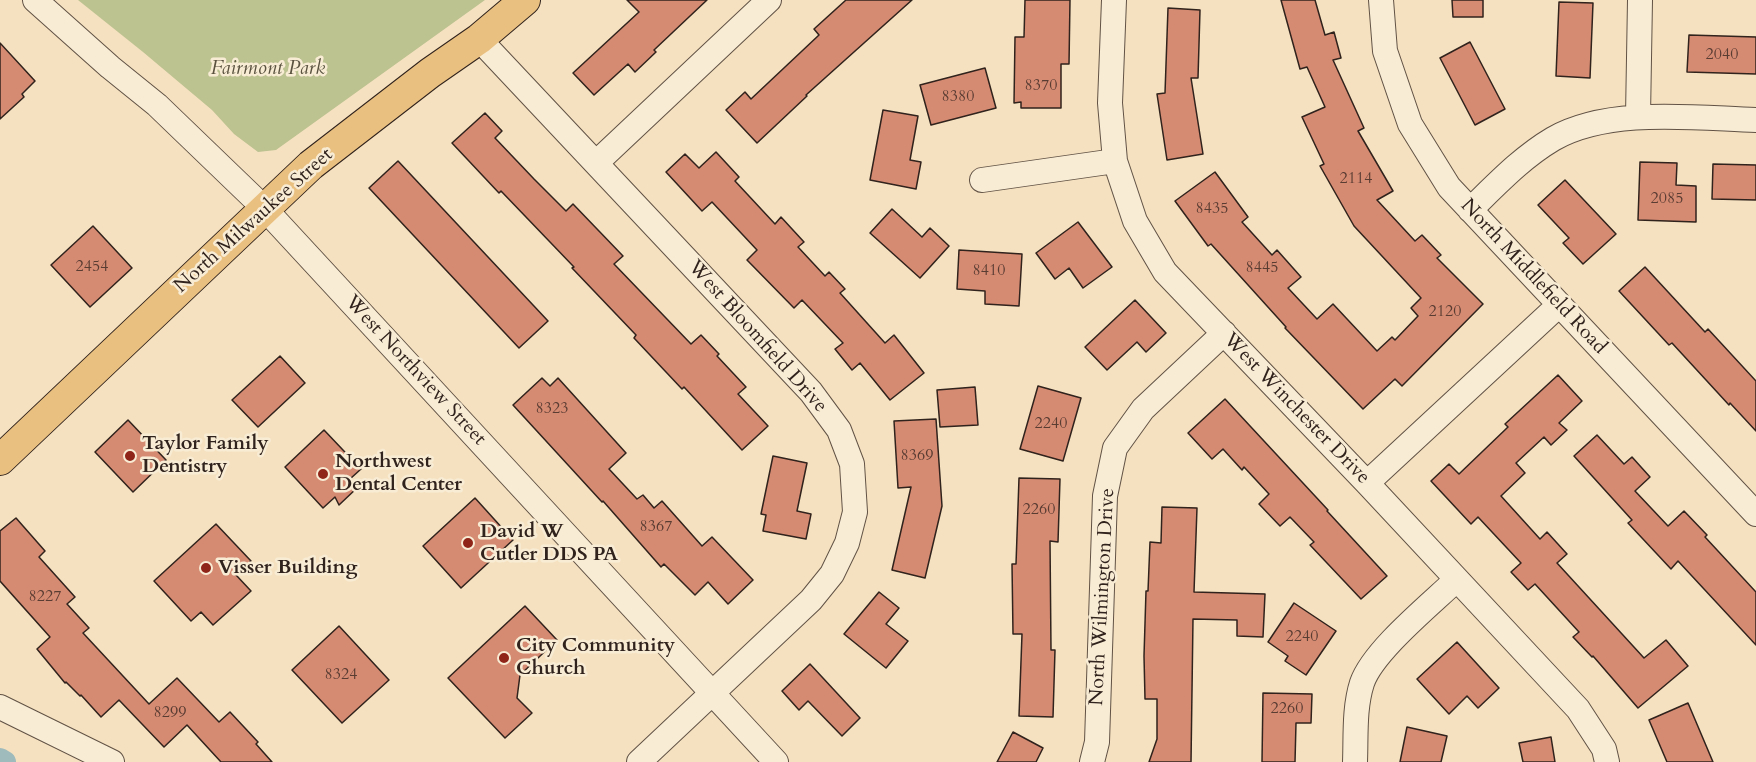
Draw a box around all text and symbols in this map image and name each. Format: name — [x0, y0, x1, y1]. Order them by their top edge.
house number: 2040 — [1706, 45, 1738, 65]
park label: Fairmont Park — [211, 57, 325, 81]
house number: 8370 — [1025, 76, 1057, 96]
house number: 8380 — [942, 87, 974, 107]
street label: North Milwaukee Street — [170, 143, 338, 299]
house number: 2114 — [1340, 169, 1372, 189]
house number: 2085 — [1651, 189, 1683, 209]
street label: North Middlefield Road — [1455, 195, 1611, 359]
house number: 8435 — [1196, 199, 1228, 219]
street label: West Bloomfield Drive — [682, 256, 832, 418]
house number: 2454 — [76, 257, 108, 277]
house number: 8445 — [1246, 258, 1278, 278]
house number: 8410 — [973, 261, 1005, 281]
street label: West Northview Street — [339, 291, 491, 451]
house number: 2120 — [1429, 302, 1461, 322]
street label: West Winchester Drive — [1218, 328, 1374, 490]
house number: 8323 — [536, 399, 568, 419]
house number: 2240 — [1035, 414, 1067, 434]
place label: Taylor Family Dentistry — [142, 432, 269, 479]
house number: 8369 — [901, 446, 933, 466]
marker: Taylor Family Dentistry — [123, 449, 137, 463]
place label: Northwest Dental Center — [335, 450, 462, 497]
marker: Northwest Dental Center — [316, 467, 330, 481]
street label: North Wilmington Drive — [1085, 488, 1121, 706]
house number: 2260 — [1023, 500, 1055, 520]
house number: 8367 — [640, 517, 672, 537]
place label: David W Cutler DDS PA — [480, 520, 618, 567]
marker: David W Cutler DDS PA — [461, 536, 475, 550]
place label: Visser Building — [218, 556, 357, 580]
marker: Visser Building — [199, 561, 213, 575]
house number: 8227 — [29, 587, 61, 607]
house number: 2240 — [1286, 627, 1318, 647]
place label: City Community Church — [516, 634, 675, 681]
marker: City Community Church — [497, 651, 511, 665]
house number: 8324 — [325, 665, 357, 685]
house number: 2260 — [1271, 699, 1303, 719]
house number: 8299 — [154, 703, 186, 723]

